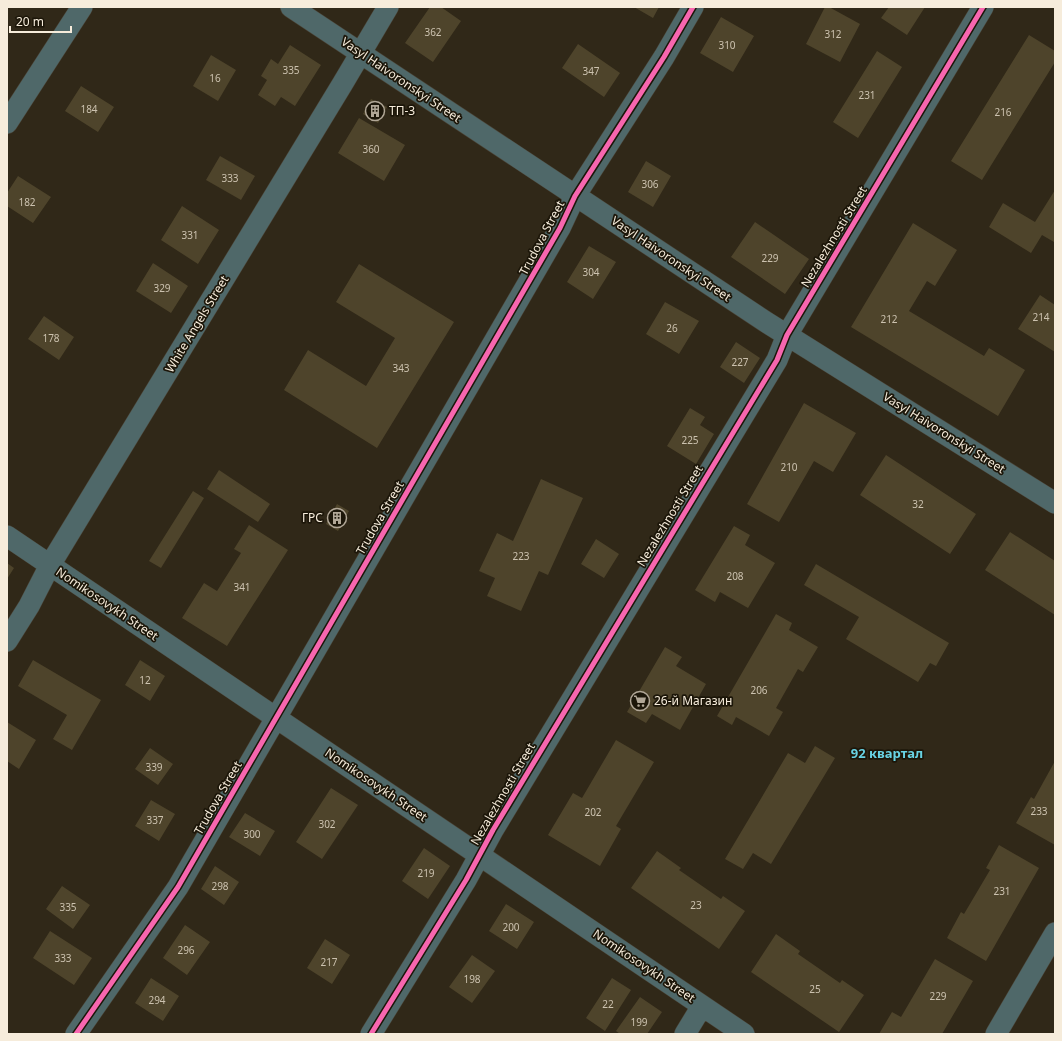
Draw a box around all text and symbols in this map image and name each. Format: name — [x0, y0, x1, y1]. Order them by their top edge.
scale bar — [10, 8, 71, 34]
text: 20 m — [16, 13, 44, 30]
house number: 362 — [424, 25, 442, 39]
house number: 312 — [824, 27, 842, 41]
street label: Vasyl Haivoronskyi Street — [338, 33, 465, 126]
house number: 310 — [718, 38, 736, 52]
house number: 335 — [282, 63, 300, 77]
house number: 347 — [582, 64, 600, 78]
house number: 16 — [209, 71, 221, 85]
house number: 231 — [858, 88, 876, 102]
building icon: ТП-3 — [364, 100, 386, 122]
house number: 184 — [80, 102, 98, 116]
place label: ТП-3 — [389, 102, 415, 119]
house number: 216 — [994, 105, 1012, 119]
house number: 360 — [362, 142, 380, 156]
house number: 333 — [221, 171, 239, 185]
house number: 306 — [641, 177, 659, 191]
street label: Nezalezhnosti Street — [797, 182, 871, 291]
house number: 182 — [18, 195, 36, 209]
street label: Trudova Street — [515, 197, 569, 278]
street label: Vasyl Haivoronskyi Street — [608, 212, 735, 305]
house number: 331 — [181, 228, 199, 242]
house number: 229 — [761, 251, 779, 265]
house number: 304 — [582, 265, 600, 279]
street label: White Angels Street — [161, 271, 233, 376]
house number: 329 — [153, 281, 171, 295]
house number: 214 — [1032, 310, 1050, 324]
house number: 212 — [880, 312, 898, 326]
house number: 26 — [666, 321, 678, 335]
house number: 178 — [42, 331, 60, 345]
house number: 227 — [731, 355, 749, 369]
house number: 343 — [392, 361, 410, 375]
street label: Vasyl Haivoronskyi Street — [880, 388, 1009, 478]
house number: 225 — [681, 433, 699, 447]
house number: 210 — [780, 460, 798, 474]
street label: Nezalezhnosti Street — [633, 461, 707, 570]
street label: Trudova Street — [352, 477, 408, 558]
house number: 32 — [912, 497, 924, 511]
building icon: ГРС — [326, 507, 348, 529]
place label: ГРС — [302, 509, 323, 526]
house number: 223 — [512, 549, 530, 563]
street label: Nomikosovykh Street — [53, 563, 162, 645]
house number: 208 — [726, 569, 744, 583]
house number: 341 — [233, 580, 251, 594]
house number: 12 — [139, 673, 151, 687]
house number: 206 — [750, 683, 768, 697]
supermarket icon: 26-й Магазин — [629, 690, 651, 712]
place label: 26-й Магазин — [654, 692, 732, 709]
street label: Nezalezhnosti Street — [466, 739, 539, 848]
street label: Nomikosovykh Street — [322, 744, 431, 826]
district label: 92 квартал — [851, 744, 923, 762]
street label: Trudova Street — [190, 757, 246, 838]
house number: 339 — [145, 760, 163, 774]
house number: 233 — [1030, 804, 1048, 818]
house number: 202 — [584, 805, 602, 819]
house number: 337 — [146, 813, 164, 827]
house number: 302 — [318, 817, 336, 831]
house number: 300 — [243, 827, 261, 841]
house number: 219 — [417, 866, 435, 880]
house number: 298 — [211, 879, 229, 893]
house number: 231 — [993, 884, 1011, 898]
house number: 23 — [690, 898, 702, 912]
house number: 335 — [59, 900, 77, 914]
house number: 200 — [502, 920, 520, 934]
street label: Nomikosovykh Street — [590, 925, 699, 1007]
house number: 296 — [177, 943, 195, 957]
house number: 333 — [54, 951, 72, 965]
house number: 217 — [320, 955, 338, 969]
house number: 198 — [463, 972, 481, 986]
house number: 25 — [809, 982, 821, 996]
house number: 229 — [929, 989, 947, 1003]
house number: 294 — [148, 993, 166, 1007]
house number: 22 — [602, 997, 614, 1011]
house number: 199 — [630, 1015, 648, 1029]

